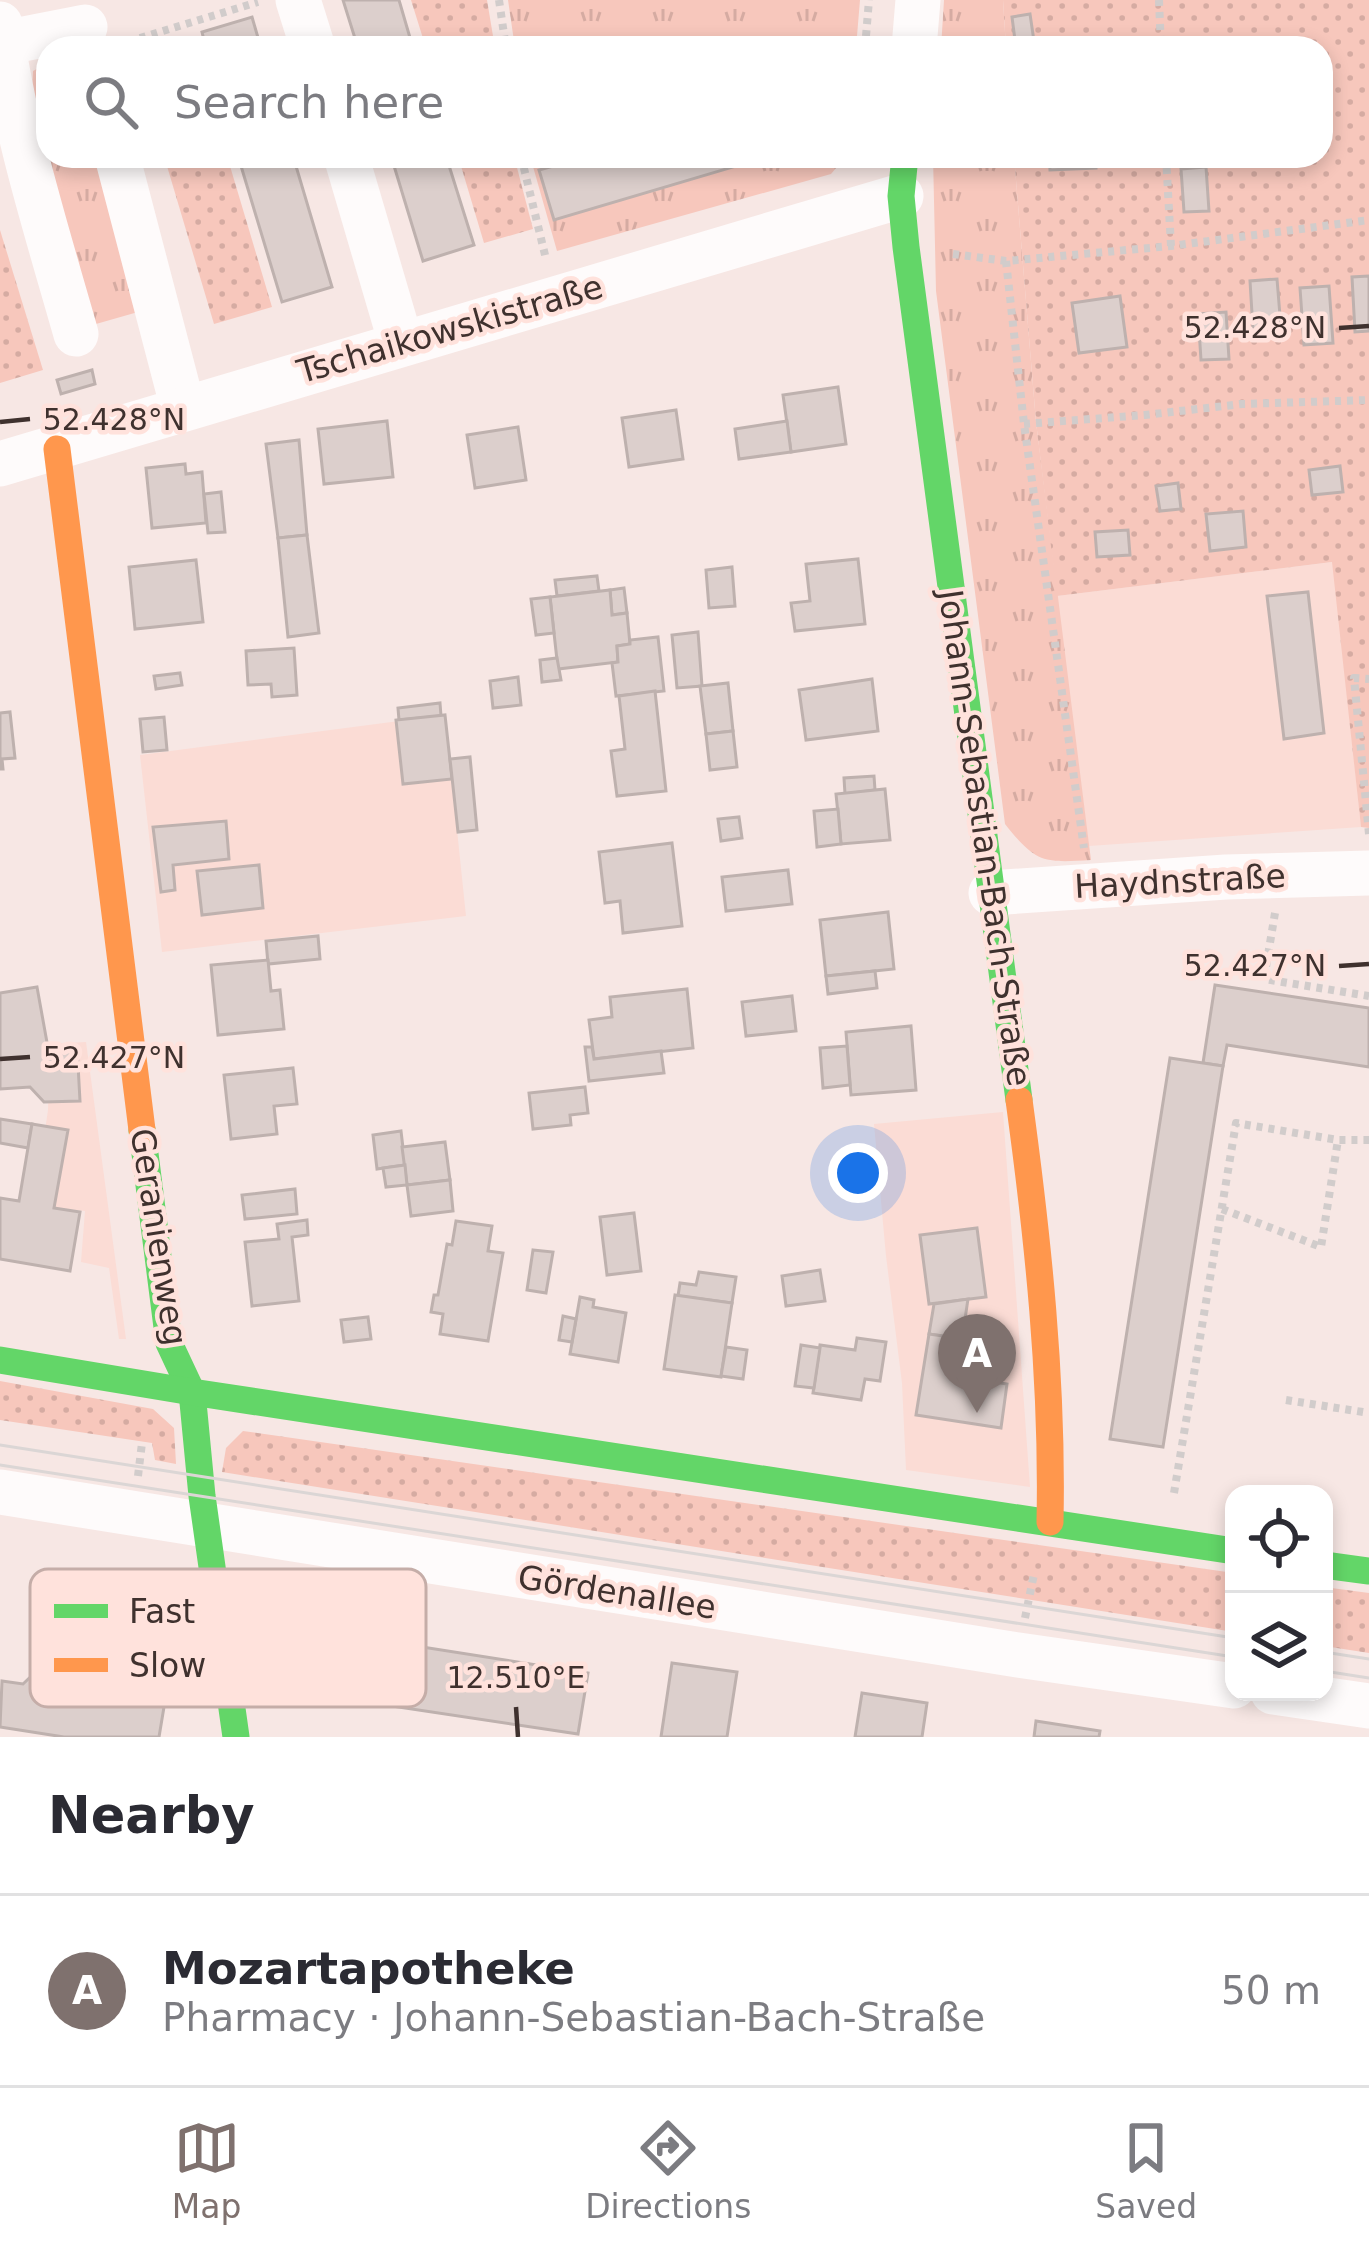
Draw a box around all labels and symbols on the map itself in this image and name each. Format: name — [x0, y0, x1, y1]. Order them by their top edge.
street label: Tschaikowskistraße — [292, 267, 607, 392]
text: 52.428°N — [1184, 310, 1326, 345]
text: 52.428°N — [43, 402, 185, 437]
street label: Johann-Sebastian-Bach-Straße — [931, 585, 1039, 1089]
street label: Haydnstraße — [1073, 856, 1287, 906]
text: 52.427°N — [1184, 948, 1326, 983]
text: 52.427°N — [43, 1040, 185, 1075]
street label: Geranienweg — [123, 1126, 195, 1348]
your location — [828, 1143, 888, 1203]
pin: A — [938, 1314, 1016, 1413]
street label: Gördenallee — [515, 1557, 719, 1627]
legend — [30, 1569, 426, 1707]
text: Fast — [129, 1592, 195, 1631]
text: Slow — [129, 1646, 206, 1685]
text: 12.510°E — [447, 1660, 585, 1695]

